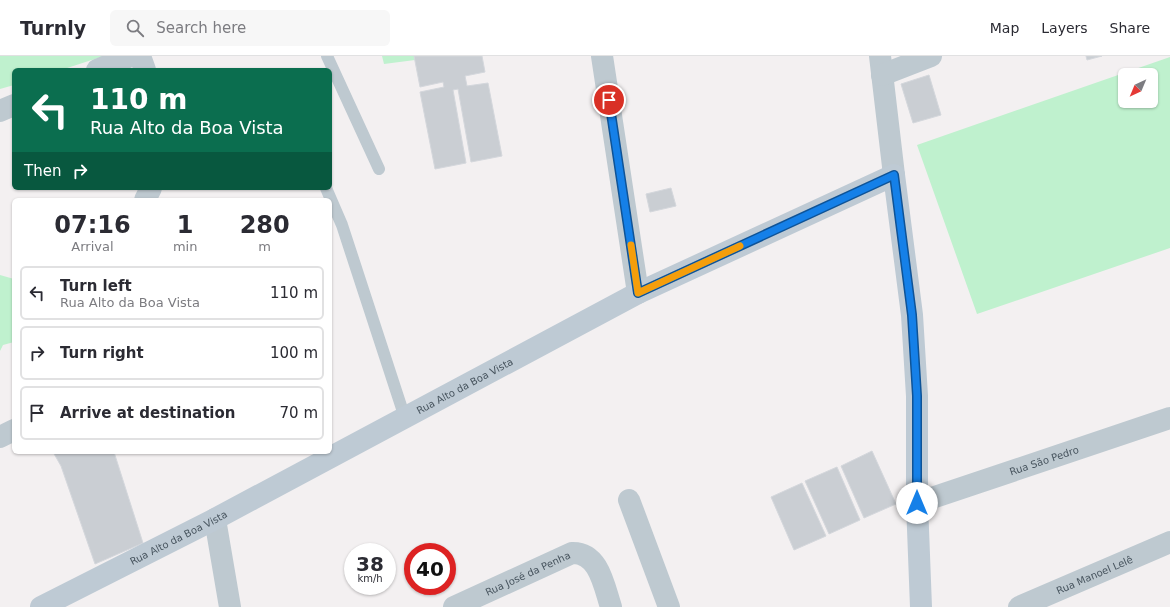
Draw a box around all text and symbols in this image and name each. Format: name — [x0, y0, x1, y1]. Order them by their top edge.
search box — [110, 10, 390, 46]
text: Turnly — [20, 17, 86, 39]
icon: search — [124, 17, 146, 39]
text: Search here — [156, 19, 246, 37]
text: Map — [990, 20, 1019, 36]
text: Layers — [1041, 20, 1088, 36]
text: Share — [1110, 20, 1150, 36]
north arrow — [1118, 68, 1158, 108]
map controls — [1118, 68, 1158, 108]
text: 110 m — [90, 83, 187, 116]
pin — [592, 83, 626, 117]
icon: left — [24, 84, 76, 136]
icon: arrive — [598, 89, 620, 111]
text: Rua Alto da Boa Vista — [90, 117, 284, 138]
icon: right — [69, 160, 91, 182]
text: Then — [24, 162, 61, 180]
text: 07:16 — [54, 211, 131, 239]
text: 1 — [177, 211, 193, 239]
text: 280 — [240, 211, 290, 239]
text: Arrival — [71, 239, 114, 254]
text: min — [173, 239, 197, 254]
text: m — [258, 239, 271, 254]
text: Turn left — [60, 277, 132, 295]
icon: left — [26, 282, 48, 304]
text: 110 m — [270, 284, 318, 302]
text: Rua Alto da Boa Vista — [60, 295, 200, 310]
icon: right — [26, 342, 48, 364]
text: Turn right — [60, 344, 144, 362]
text: 100 m — [270, 344, 318, 362]
street label: Rua Alto da Boa Vista — [415, 356, 515, 416]
icon: arrive — [26, 402, 48, 424]
text: Arrive at destination — [60, 404, 235, 422]
text: 70 m — [280, 404, 318, 422]
street label: Rua São Pedro — [1008, 444, 1080, 478]
position arrow — [896, 482, 938, 524]
street label: Rua Alto da Boa Vista — [128, 509, 229, 567]
speed limit sign: 40 — [404, 543, 456, 595]
street label: Rua José da Penha — [484, 550, 572, 598]
text: 38 — [356, 552, 384, 576]
street label: Rua Manoel Lelê — [1055, 554, 1134, 596]
text: km/h — [357, 573, 383, 584]

